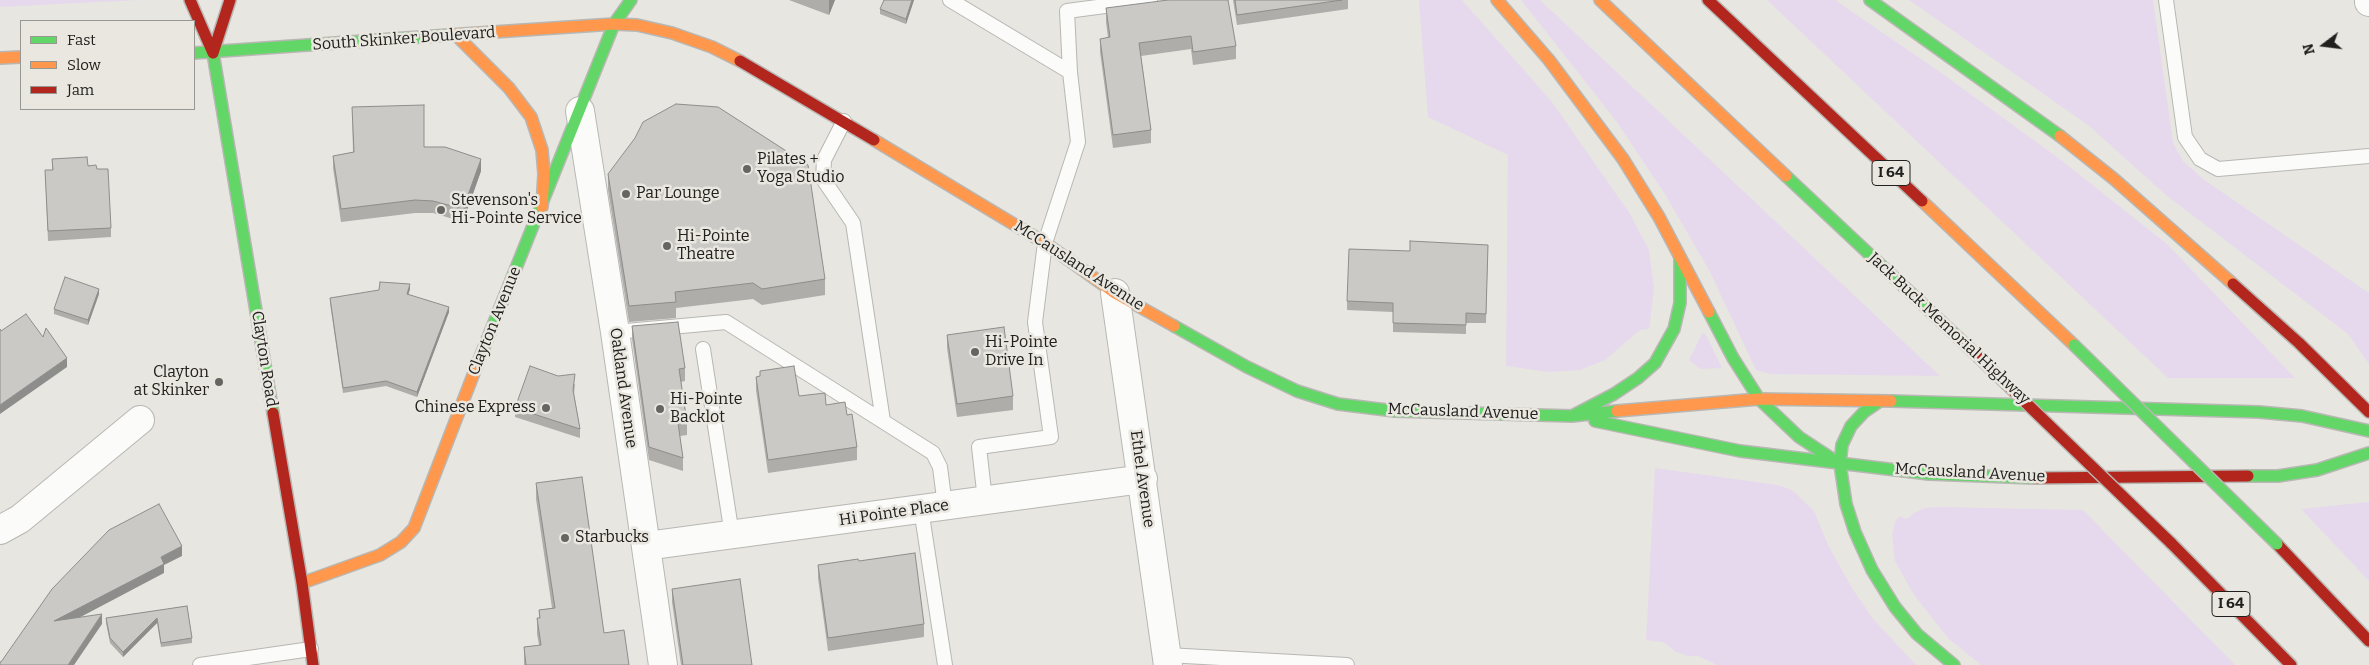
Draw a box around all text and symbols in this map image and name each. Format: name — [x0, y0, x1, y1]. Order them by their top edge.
legend — [20, 20, 195, 110]
north arrow — [2299, 20, 2349, 70]
street label: South Skinker Boulevard — [312, 23, 496, 55]
text: Fast — [67, 31, 96, 49]
text: N — [2299, 42, 2319, 56]
text: Slow — [67, 56, 101, 74]
text: Jam — [67, 81, 94, 99]
place label: Pilates + Yoga Studio — [757, 150, 845, 188]
road number: I 64 — [1872, 160, 1910, 186]
marker: Pilates + Yoga Studio — [741, 163, 753, 175]
place label: Par Lounge — [636, 184, 720, 204]
marker: Par Lounge — [620, 188, 632, 200]
place label: Stevenson's Hi-Pointe Service — [451, 191, 582, 229]
marker: Stevenson's Hi-Pointe Service — [435, 204, 447, 216]
street label: McCausland Avenue — [1011, 217, 1147, 315]
place label: Hi-Pointe Theatre — [677, 227, 749, 265]
marker: Hi-Pointe Theatre — [661, 240, 673, 252]
street label: Jack Buck Memorial Highway — [1864, 249, 2034, 409]
street label: Clayton Avenue — [464, 264, 526, 378]
street label: Clayton Road — [247, 310, 281, 408]
street label: Oakland Avenue — [605, 327, 641, 449]
place label: Hi-Pointe Drive In — [985, 333, 1057, 371]
marker: Hi-Pointe Drive In — [969, 346, 981, 358]
place label: Clayton at Skinker — [134, 363, 209, 401]
marker: Clayton at Skinker — [213, 376, 225, 388]
place label: Hi-Pointe Backlot — [670, 390, 742, 428]
place label: Chinese Express — [415, 398, 536, 418]
street label: McCausland Avenue — [1387, 400, 1539, 424]
marker: Chinese Express — [540, 402, 552, 414]
marker: Hi-Pointe Backlot — [654, 403, 666, 415]
street label: Ethel Avenue — [1126, 429, 1158, 529]
street label: McCausland Avenue — [1894, 459, 2046, 487]
street label: Hi Pointe Place — [838, 496, 950, 530]
place label: Starbucks — [575, 528, 649, 548]
marker: Starbucks — [559, 532, 571, 544]
road number: I 64 — [2212, 592, 2250, 616]

